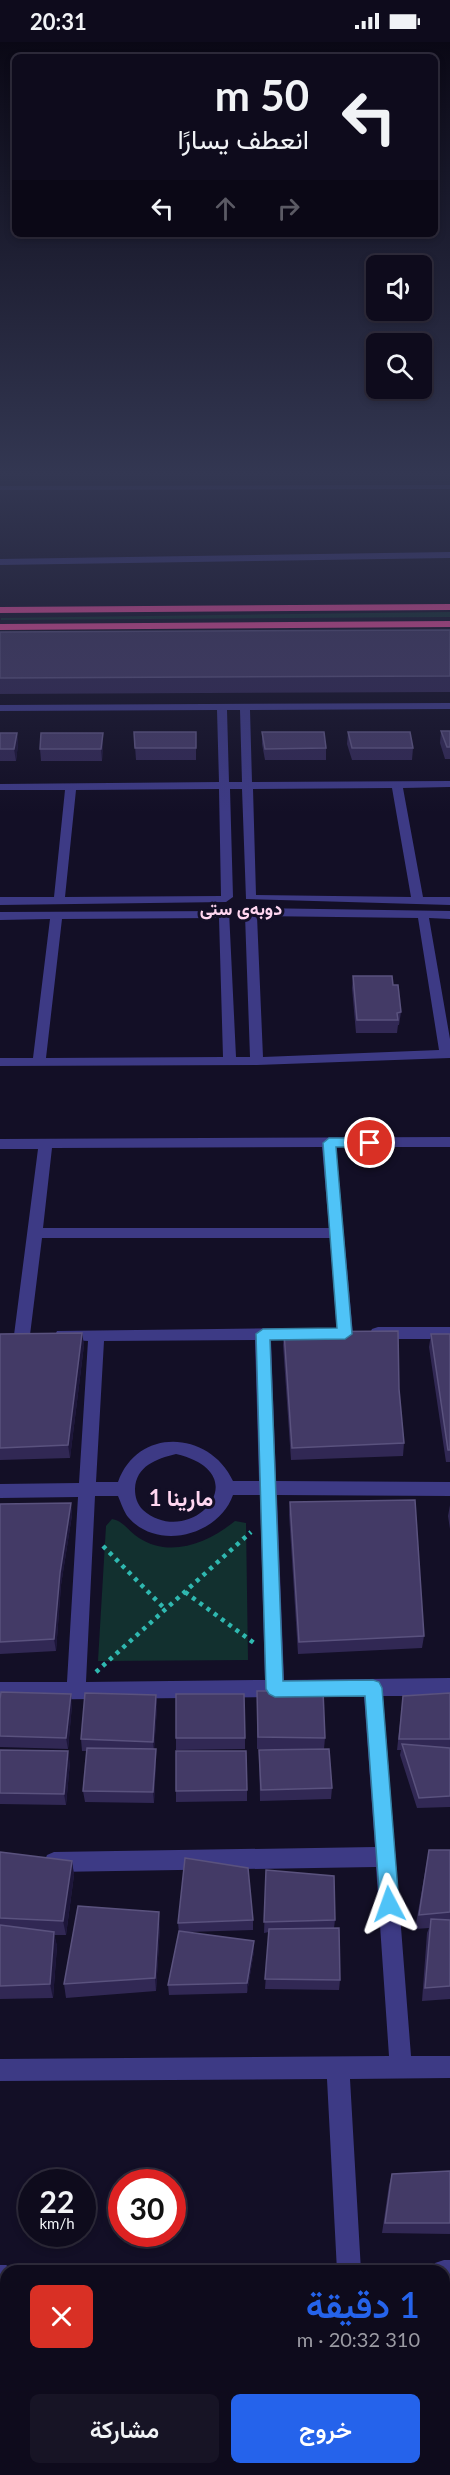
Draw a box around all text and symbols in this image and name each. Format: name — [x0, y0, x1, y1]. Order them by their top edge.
text: 20:31 — [30, 8, 87, 35]
text: 50 m — [215, 70, 309, 120]
icon: left — [330, 78, 408, 156]
text: انعطف يسارًا — [177, 122, 309, 155]
icon: left — [146, 192, 179, 225]
icon: ahead — [209, 192, 242, 225]
icon: right — [272, 192, 305, 225]
map controls — [366, 255, 432, 399]
button: sound — [366, 255, 432, 321]
button: search — [366, 333, 432, 399]
district label: دوبه‌ی ستی — [200, 897, 282, 920]
pin — [344, 1117, 395, 1168]
icon: arrive — [353, 1126, 386, 1159]
district label: مارینا 1 — [149, 1484, 213, 1512]
position arrow — [357, 1872, 421, 1936]
speed limit sign: 30 — [108, 2169, 186, 2247]
text: 22 — [40, 2183, 74, 2219]
text: km/h — [39, 2214, 75, 2232]
text: 1 دقيقة — [306, 2282, 420, 2326]
button: close — [30, 2285, 93, 2348]
text: 310 m · 20:32 — [297, 2327, 420, 2351]
button: مشاركة — [30, 2394, 219, 2463]
button: خروج — [231, 2394, 420, 2463]

